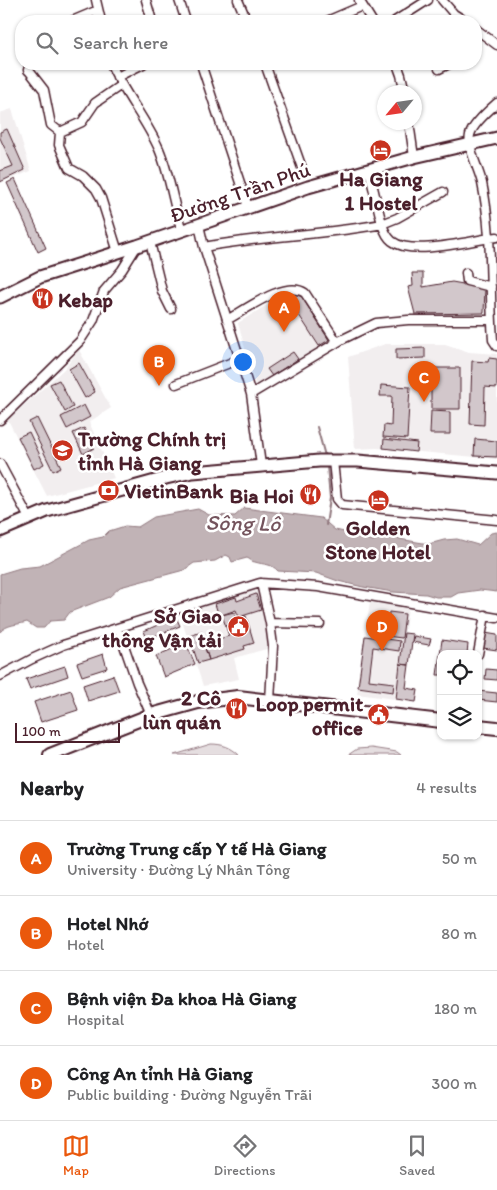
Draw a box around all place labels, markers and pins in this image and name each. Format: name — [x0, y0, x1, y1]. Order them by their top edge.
hotel icon: Ha Giang 1 Hostel — [369, 139, 393, 163]
place label: Ha Giang 1 Hostel — [339, 166, 423, 215]
restaurant icon: Kebap — [30, 287, 54, 311]
place label: Kebap — [58, 287, 113, 313]
pin: A — [268, 291, 300, 332]
pin: B — [143, 345, 175, 386]
pin: C — [408, 361, 440, 402]
place label: Trường Chính trị tỉnh Hà Giang — [77, 426, 226, 476]
school or university icon: Trường Chính trị tỉnh Hà Giang — [50, 438, 74, 462]
bank icon: VietinBank — [96, 478, 120, 502]
place label: VietinBank — [124, 478, 224, 503]
place label: Bia Hoi — [229, 483, 294, 508]
restaurant icon: Bia Hoi — [298, 483, 322, 507]
hotel icon: Golden Stone Hotel — [366, 488, 390, 512]
place label: Golden Stone Hotel — [325, 515, 432, 564]
place label: Sở Giao thông Vận tải — [102, 603, 222, 653]
pin: D — [366, 610, 398, 651]
public building icon: Sở Giao thông Vận tải — [226, 615, 250, 639]
place label: 2 Cô lùn quán — [142, 685, 221, 735]
place label: Loop permit office — [255, 691, 363, 740]
restaurant icon: 2 Cô lùn quán — [225, 697, 249, 721]
public building icon: Loop permit office — [367, 703, 391, 727]

